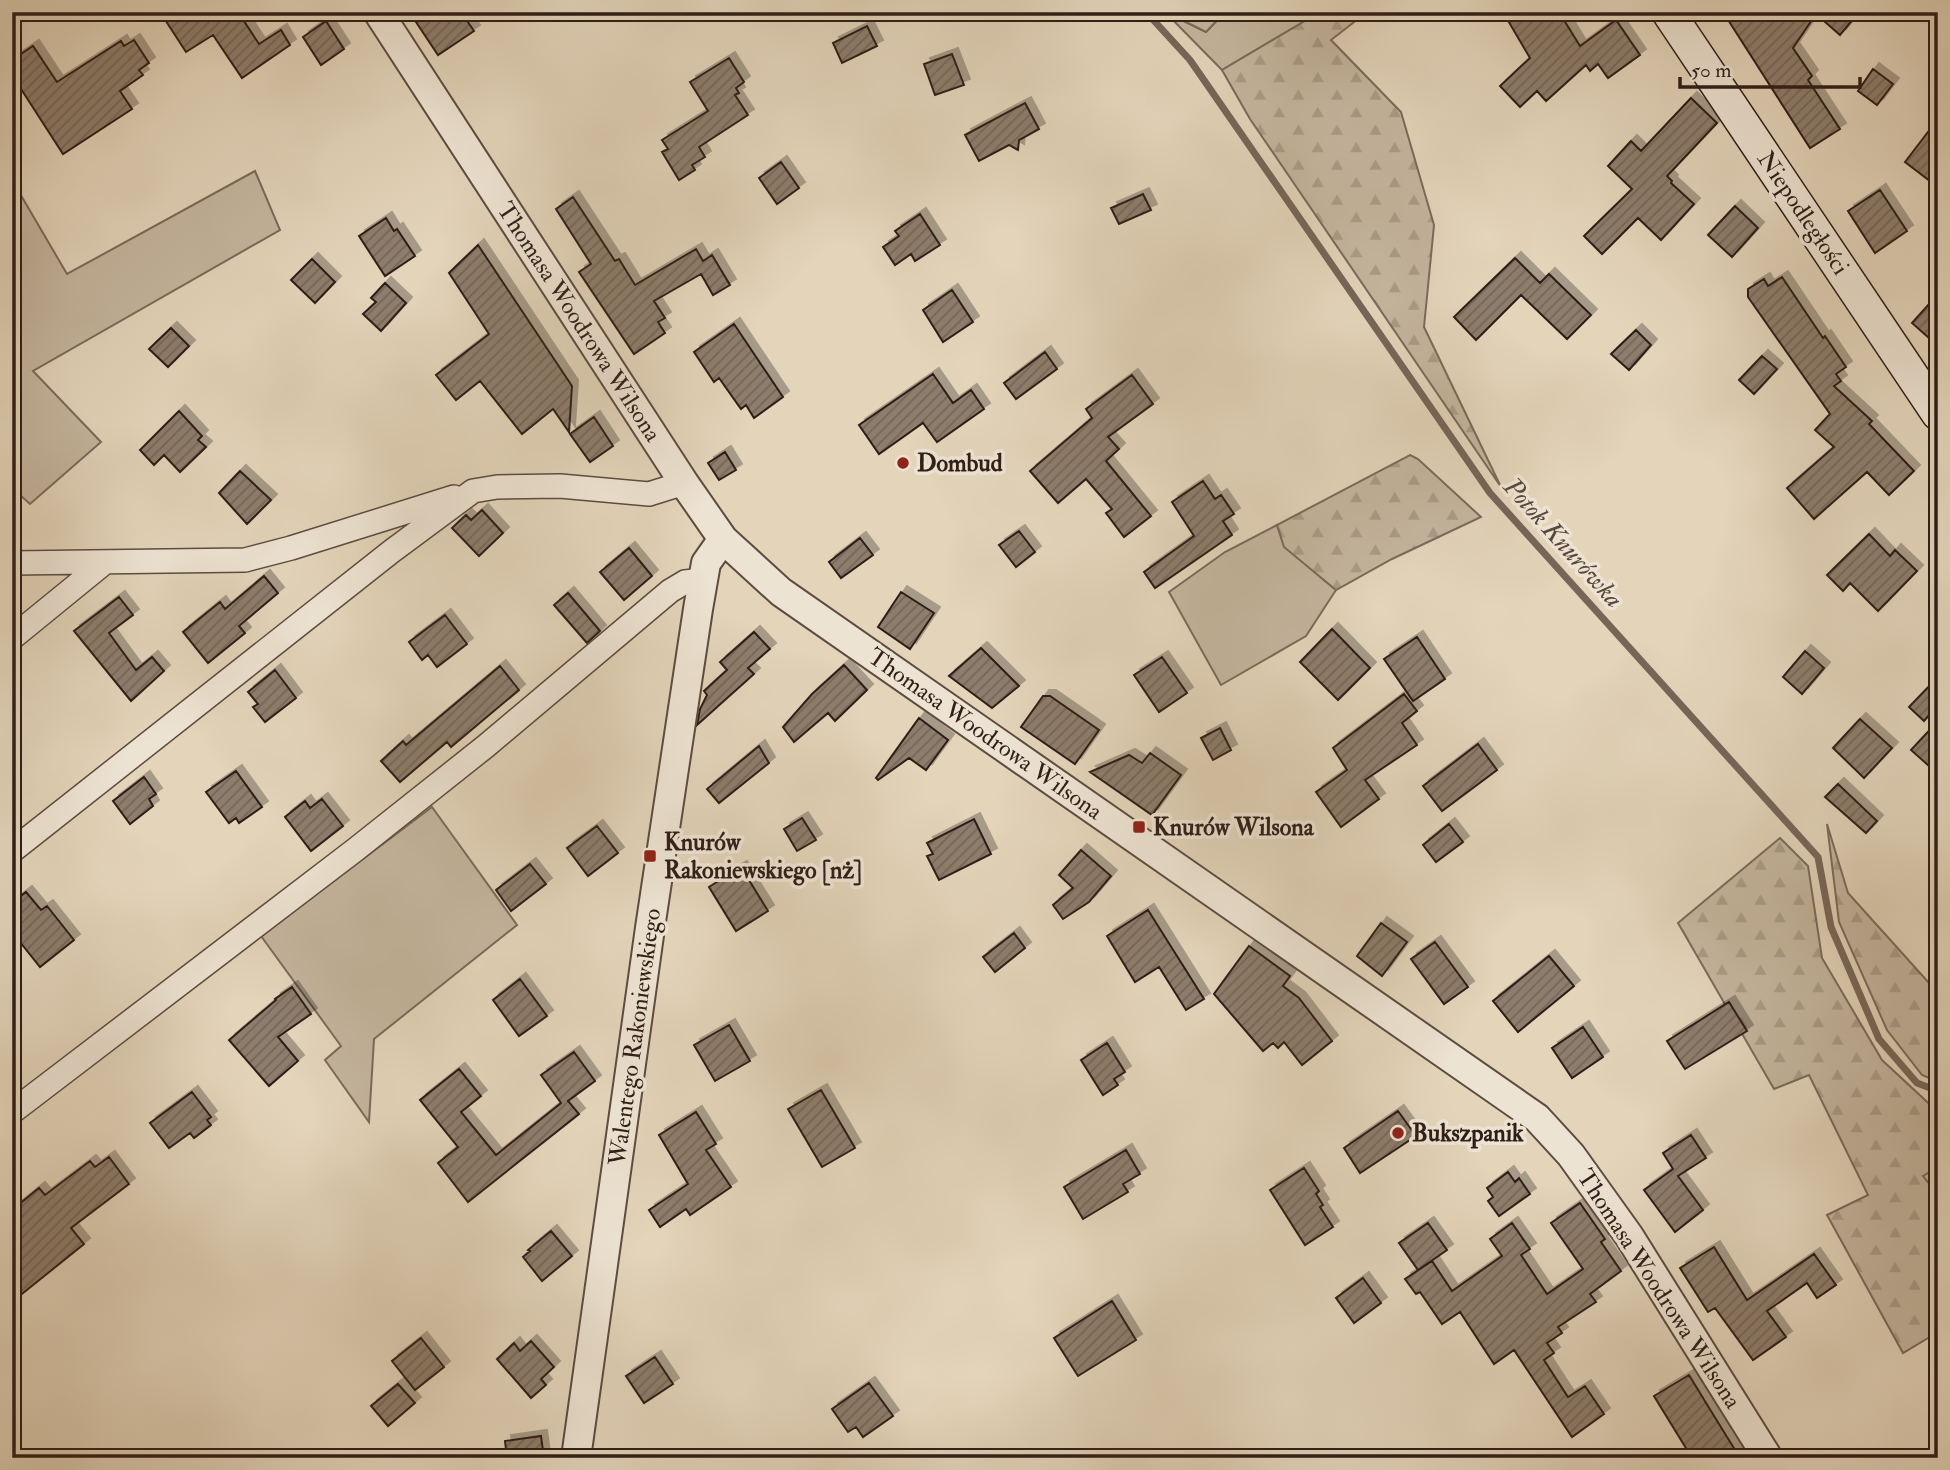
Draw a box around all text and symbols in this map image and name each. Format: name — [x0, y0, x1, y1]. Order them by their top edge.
scale bar — [1680, 46, 1861, 90]
text: 50 m — [1691, 57, 1732, 84]
street label: Niepodległości — [1750, 145, 1856, 281]
street label: Thomasa Woodrowa Wilsona — [490, 196, 669, 449]
place label: Dombud — [917, 448, 1003, 479]
marker: Dombud — [895, 455, 911, 471]
water label: Potok Knurówka — [1496, 471, 1630, 615]
street label: Thomasa Woodrowa Wilsona — [862, 641, 1109, 828]
place label: Knurów Wilsona — [1153, 812, 1315, 843]
marker: Knurów Wilsona — [1131, 819, 1147, 835]
place label: Knurów Rakoniewskiego [nż] — [664, 827, 862, 886]
marker: Knurów Rakoniewskiego [nż] — [642, 848, 658, 864]
street label: Walentego Rakoniewskiego — [601, 906, 668, 1169]
place label: Bukszpanik — [1412, 1118, 1524, 1149]
marker: Bukszpanik — [1390, 1125, 1406, 1141]
street label: Thomasa Woodrowa Wilsona — [1570, 1163, 1749, 1416]

